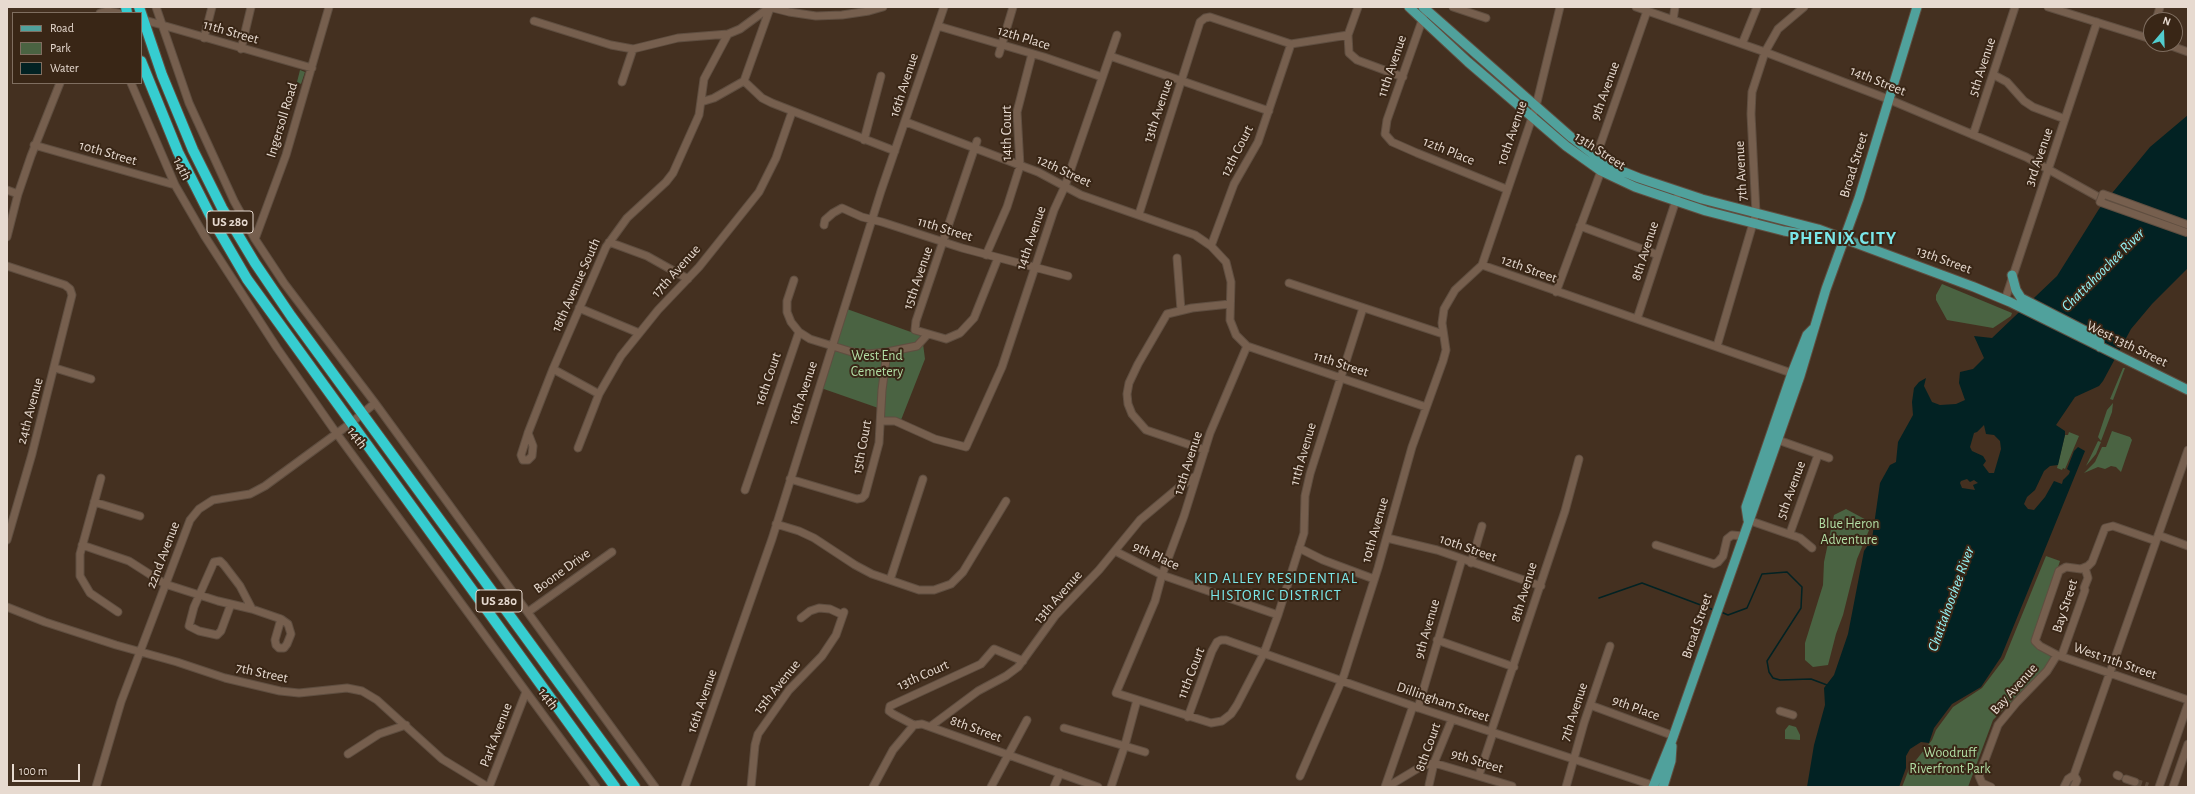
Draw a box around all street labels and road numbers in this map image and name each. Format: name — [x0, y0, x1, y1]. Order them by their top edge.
street label: 11th Street — [201, 16, 261, 48]
street label: 12th Place — [996, 22, 1052, 54]
street label: 11th Avenue — [1374, 33, 1410, 99]
street label: 5th Avenue — [1965, 36, 1999, 98]
street label: 16th Avenue — [886, 51, 922, 119]
street label: 9th Avenue — [1587, 59, 1623, 123]
street label: 14th Street — [1848, 62, 1908, 100]
street label: 13th Avenue — [1139, 77, 1177, 145]
street label: Ingersoll Road — [263, 80, 301, 160]
street label: 10th Avenue — [1493, 99, 1531, 167]
street label: 14th Court — [999, 105, 1015, 161]
street label: 12th Court — [1217, 123, 1257, 179]
street label: 3rd Avenue — [2021, 126, 2057, 188]
street label: 13th Street — [1571, 128, 1629, 174]
street label: Broad Street — [1836, 130, 1872, 200]
street label: 12th Place — [1421, 133, 1477, 169]
street label: 10th Street — [77, 137, 139, 169]
street label: 7th Avenue — [1731, 140, 1751, 202]
street label: 12th Street — [1034, 151, 1094, 191]
street label: 14th — [169, 155, 195, 183]
street label: 14th Avenue — [1012, 204, 1050, 272]
road number: US 280 — [207, 211, 253, 233]
street label: 11th Street — [915, 213, 975, 245]
street label: 8th Avenue — [1628, 219, 1662, 283]
street label: 18th Avenue South — [548, 236, 604, 334]
street label: 17th Avenue — [648, 241, 704, 301]
street label: 13th Street — [1914, 242, 1974, 278]
street label: 15th Avenue — [899, 244, 937, 312]
street label: 12th Street — [1499, 251, 1559, 287]
street label: West 13th Street — [2084, 317, 2170, 371]
street label: 11th Street — [1311, 347, 1371, 381]
street label: 16th Court — [751, 350, 785, 408]
street label: 16th Avenue — [785, 359, 821, 427]
street label: 24th Avenue — [13, 376, 47, 446]
street label: 15th Court — [849, 419, 875, 475]
street label: 11th Avenue — [1286, 421, 1320, 487]
street label: 14th — [343, 424, 371, 452]
street label: 12th Avenue — [1170, 429, 1206, 497]
street label: 5th Avenue — [1773, 459, 1809, 521]
street label: 10th Avenue — [1358, 495, 1392, 565]
street label: 22nd Avenue — [143, 519, 183, 591]
street label: 10th Street — [1437, 530, 1499, 566]
street label: 9th Place — [1130, 538, 1182, 574]
street label: Boone Drive — [530, 545, 594, 597]
street label: 8th Avenue — [1507, 560, 1541, 624]
street label: 13th Avenue — [1030, 567, 1086, 627]
street label: Bay Street — [2049, 577, 2081, 635]
road number: US 280 — [476, 590, 522, 612]
street label: Broad Street — [1678, 591, 1716, 661]
street label: 9th Avenue — [1410, 597, 1444, 661]
street label: West 11th Street — [2071, 639, 2159, 683]
street label: 11th Court — [1174, 645, 1208, 701]
street label: 15th Avenue — [750, 656, 804, 718]
street label: 13th Court — [895, 656, 951, 694]
street label: 7th Street — [234, 659, 290, 687]
street label: Bay Avenue — [1987, 660, 2041, 718]
street label: 16th Avenue — [683, 667, 721, 735]
street label: Dillingham Street — [1394, 678, 1492, 726]
street label: 7th Avenue — [1557, 681, 1591, 743]
street label: 14th — [534, 685, 562, 713]
street label: 9th Place — [1610, 692, 1662, 724]
street label: Park Avenue — [476, 701, 516, 769]
street label: 8th Street — [948, 712, 1004, 746]
street label: 8th Court — [1411, 720, 1445, 774]
street label: 9th Street — [1449, 745, 1505, 777]

